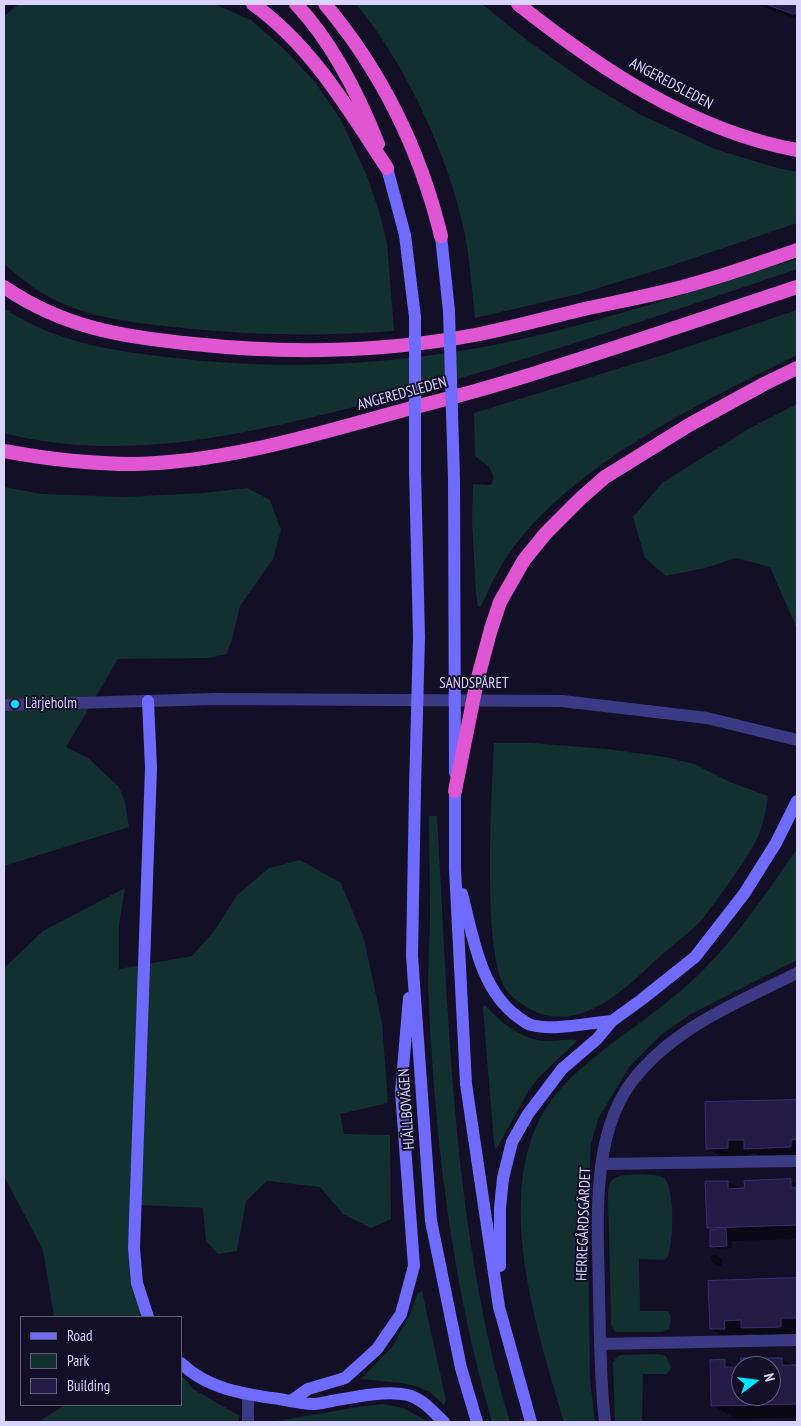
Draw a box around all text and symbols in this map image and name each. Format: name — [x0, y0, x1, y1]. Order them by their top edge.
street label: ANGEREDSLEDEN — [626, 54, 716, 114]
street label: ANGEREDSLEDEN — [355, 373, 449, 415]
street label: SANDSPÅRET — [439, 675, 509, 693]
place label: Lärjeholm — [25, 695, 77, 713]
marker: Lärjeholm — [9, 698, 21, 710]
street label: HJÄLLBOVÄGEN — [395, 1068, 419, 1150]
street label: HERREGÅRDSGÄRDET — [573, 1167, 595, 1281]
legend — [20, 1316, 182, 1406]
text: Road — [67, 1326, 93, 1345]
text: Park — [67, 1351, 89, 1370]
north arrow — [731, 1356, 781, 1406]
text: N — [760, 1371, 779, 1383]
text: Building — [67, 1376, 110, 1395]

